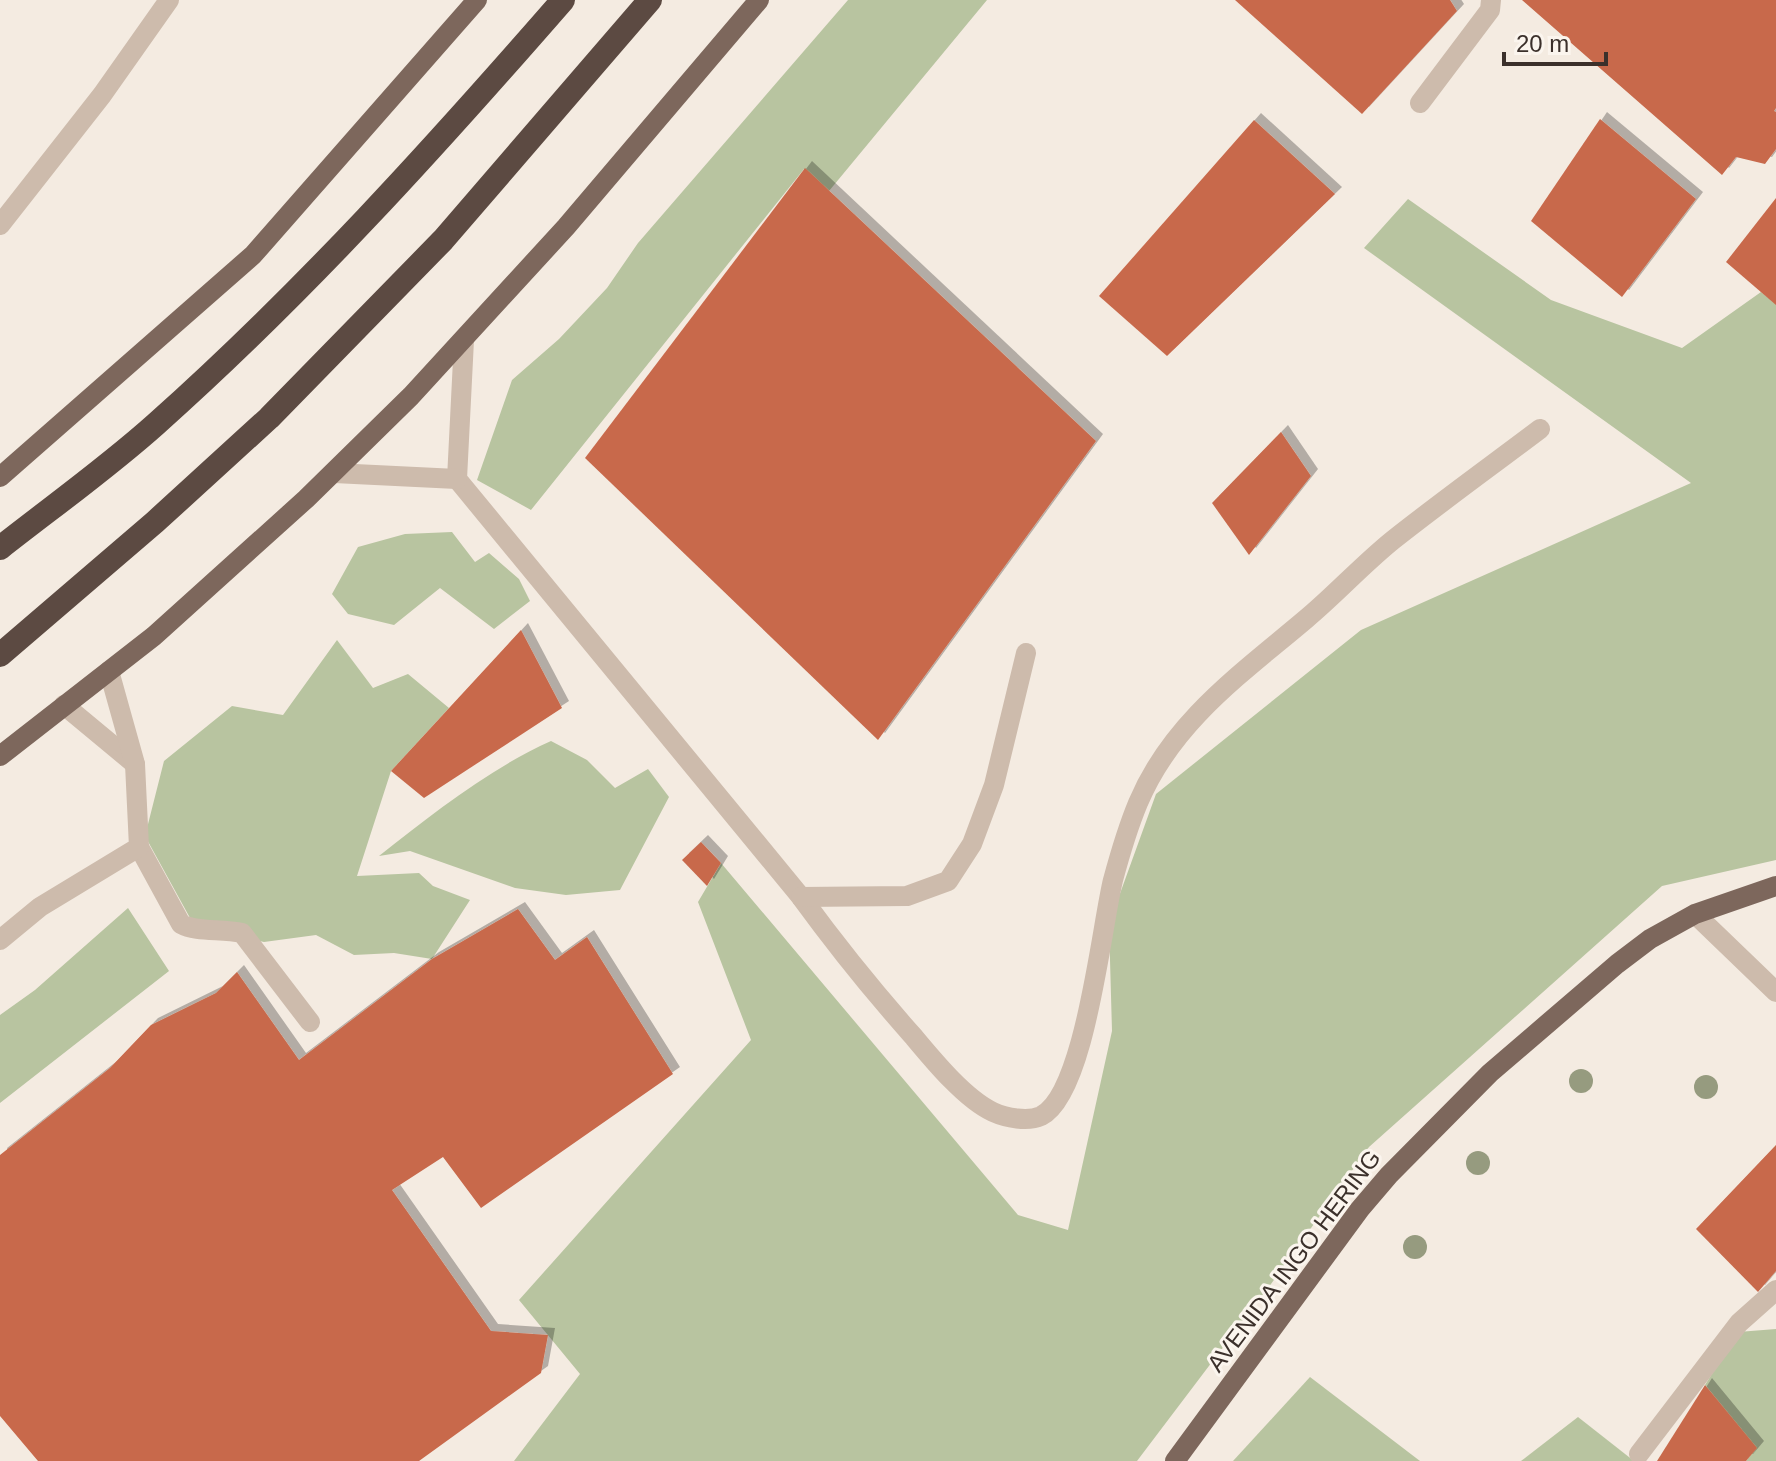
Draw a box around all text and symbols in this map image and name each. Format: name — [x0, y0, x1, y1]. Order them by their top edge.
scale bar — [1504, 16, 1606, 66]
text: 20 m — [1516, 30, 1569, 57]
street label: AVENIDA INGO HERING — [1201, 1145, 1386, 1377]

